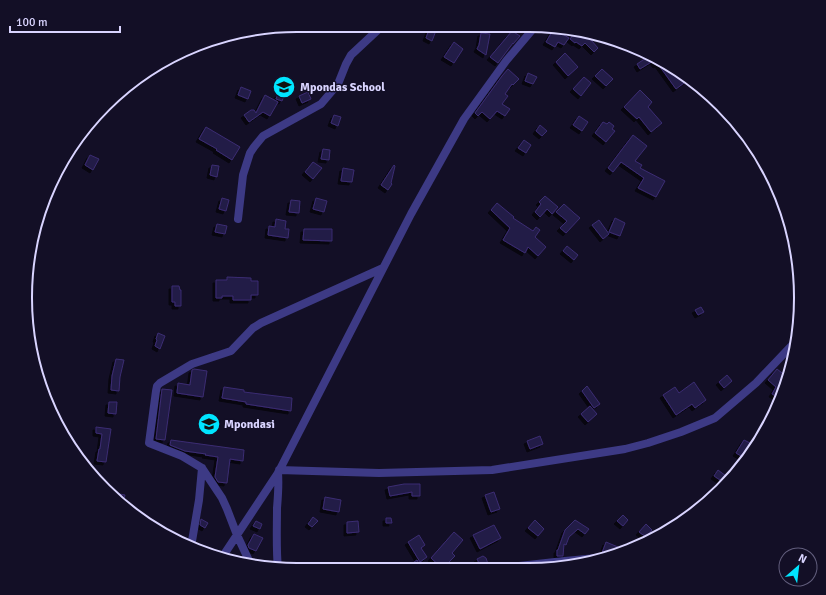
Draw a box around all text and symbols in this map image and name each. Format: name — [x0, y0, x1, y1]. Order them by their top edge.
scale bar — [10, 8, 120, 34]
text: 100 m — [16, 15, 48, 30]
school or university icon: Mpondas School — [271, 74, 297, 100]
place label: Mpondas School — [300, 80, 385, 95]
school or university icon: Mpondasi — [196, 411, 222, 437]
place label: Mpondasi — [224, 417, 275, 432]
north arrow — [778, 547, 818, 587]
text: N — [796, 551, 809, 566]

